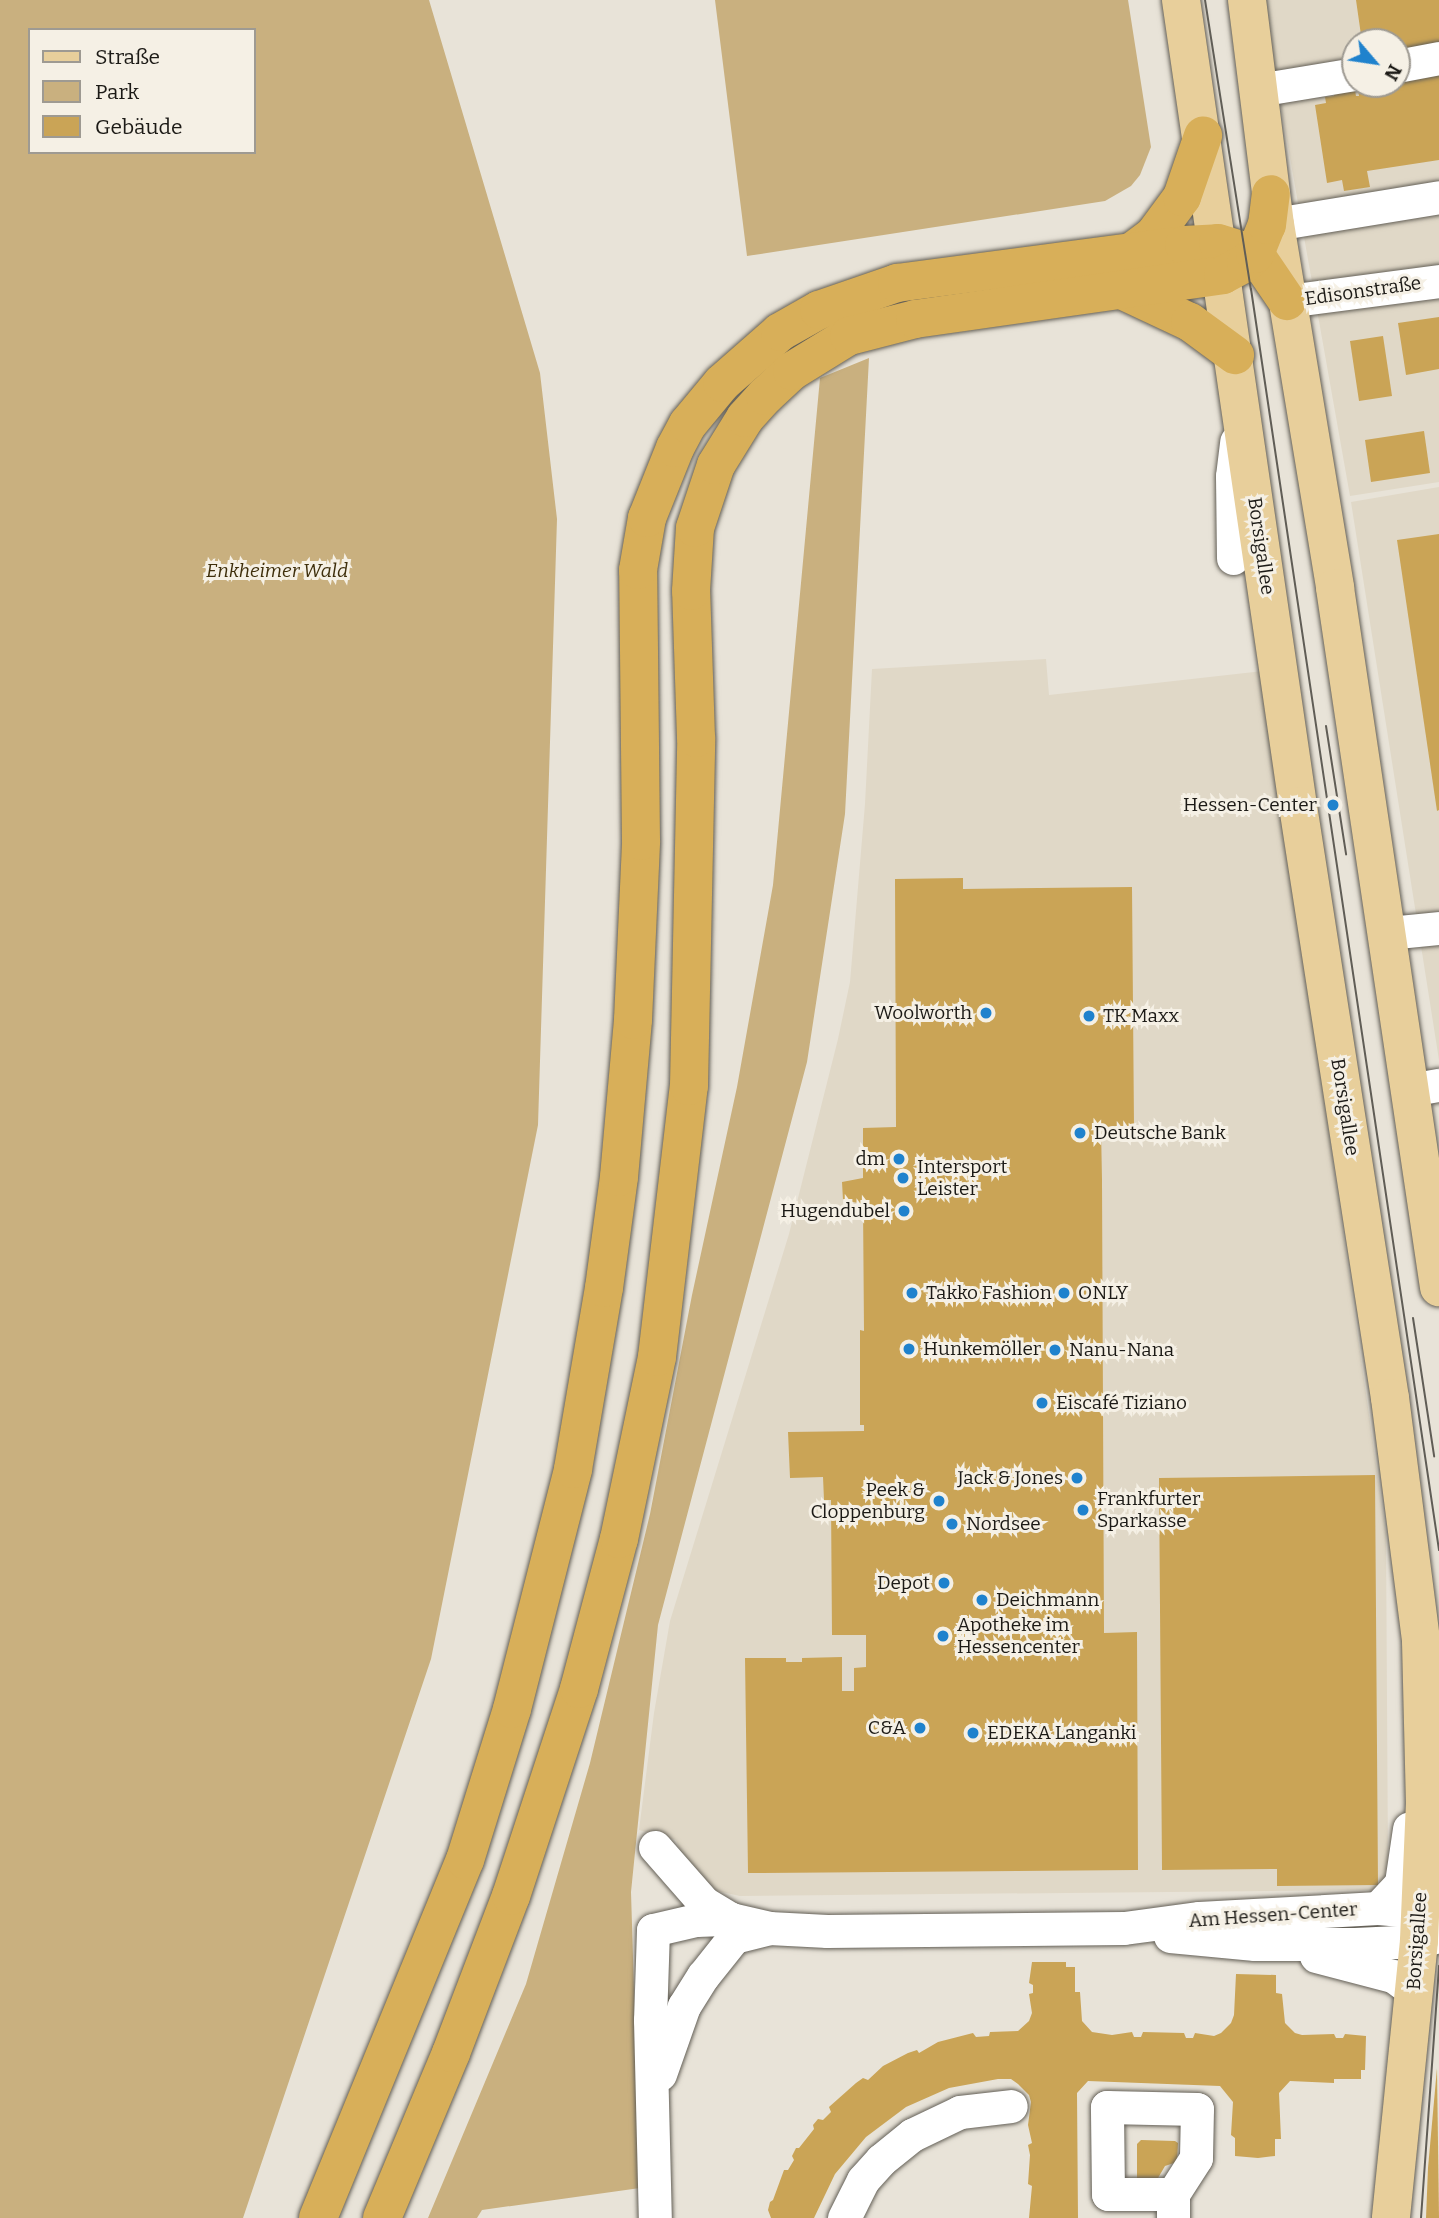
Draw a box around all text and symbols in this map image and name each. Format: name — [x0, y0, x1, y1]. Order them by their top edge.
legend — [28, 28, 256, 154]
north arrow — [1341, 28, 1411, 98]
text: Straße — [95, 44, 160, 70]
text: N — [1379, 60, 1407, 84]
text: Park — [95, 79, 139, 105]
text: Gebäude — [95, 114, 183, 140]
street label: Edisonstraße — [1303, 272, 1423, 310]
street label: Borsigallee — [1243, 496, 1279, 596]
park label: Enkheimer Wald — [206, 560, 348, 582]
place label: Hessen-Center — [1183, 794, 1317, 816]
marker: Hessen-Center — [1323, 795, 1343, 815]
place label: Woolworth — [874, 1002, 972, 1024]
marker: Woolworth — [978, 1005, 994, 1021]
place label: TK Maxx — [1103, 1005, 1179, 1027]
marker: TK Maxx — [1081, 1008, 1097, 1024]
street label: Borsigallee — [1326, 1057, 1364, 1157]
place label: Deutsche Bank — [1094, 1122, 1226, 1144]
marker: Deutsche Bank — [1072, 1125, 1088, 1141]
place label: dm — [856, 1148, 885, 1170]
marker: dm — [891, 1151, 907, 1167]
place label: Intersport Leister — [917, 1156, 1007, 1200]
marker: Intersport Leister — [895, 1170, 911, 1186]
place label: Hugendubel — [780, 1200, 890, 1222]
marker: Hugendubel — [896, 1203, 912, 1219]
place label: Takko Fashion — [926, 1282, 1052, 1304]
place label: ONLY — [1078, 1282, 1128, 1304]
marker: Takko Fashion — [904, 1285, 920, 1301]
marker: ONLY — [1056, 1285, 1072, 1301]
place label: Hunkemöller — [923, 1338, 1041, 1360]
place label: Nanu-Nana — [1069, 1339, 1174, 1361]
marker: Hunkemöller — [901, 1341, 917, 1357]
marker: Nanu-Nana — [1047, 1342, 1063, 1358]
place label: Eiscafé Tiziano — [1056, 1392, 1187, 1414]
marker: Eiscafé Tiziano — [1034, 1395, 1050, 1411]
place label: Jack & Jones — [957, 1467, 1063, 1489]
marker: Jack & Jones — [1069, 1470, 1085, 1486]
place label: Peek & Cloppenburg — [810, 1479, 925, 1523]
place label: Frankfurter Sparkasse — [1097, 1488, 1200, 1532]
marker: Peek & Cloppenburg — [931, 1493, 947, 1509]
marker: Frankfurter Sparkasse — [1075, 1502, 1091, 1518]
place label: Nordsee — [966, 1513, 1041, 1535]
marker: Nordsee — [944, 1516, 960, 1532]
place label: Depot — [877, 1572, 930, 1594]
marker: Depot — [936, 1575, 952, 1591]
place label: Deichmann — [996, 1589, 1099, 1611]
marker: Deichmann — [974, 1592, 990, 1608]
place label: Apotheke im Hessencenter — [957, 1614, 1080, 1658]
marker: Apotheke im Hessencenter — [935, 1628, 951, 1644]
place label: C&A — [868, 1717, 906, 1739]
marker: C&A — [912, 1720, 928, 1736]
place label: EDEKA Langanki — [987, 1722, 1136, 1744]
marker: EDEKA Langanki — [965, 1725, 981, 1741]
street label: Borsigallee — [1402, 1891, 1432, 1991]
street label: Am Hessen-Center — [1188, 1898, 1358, 1932]

